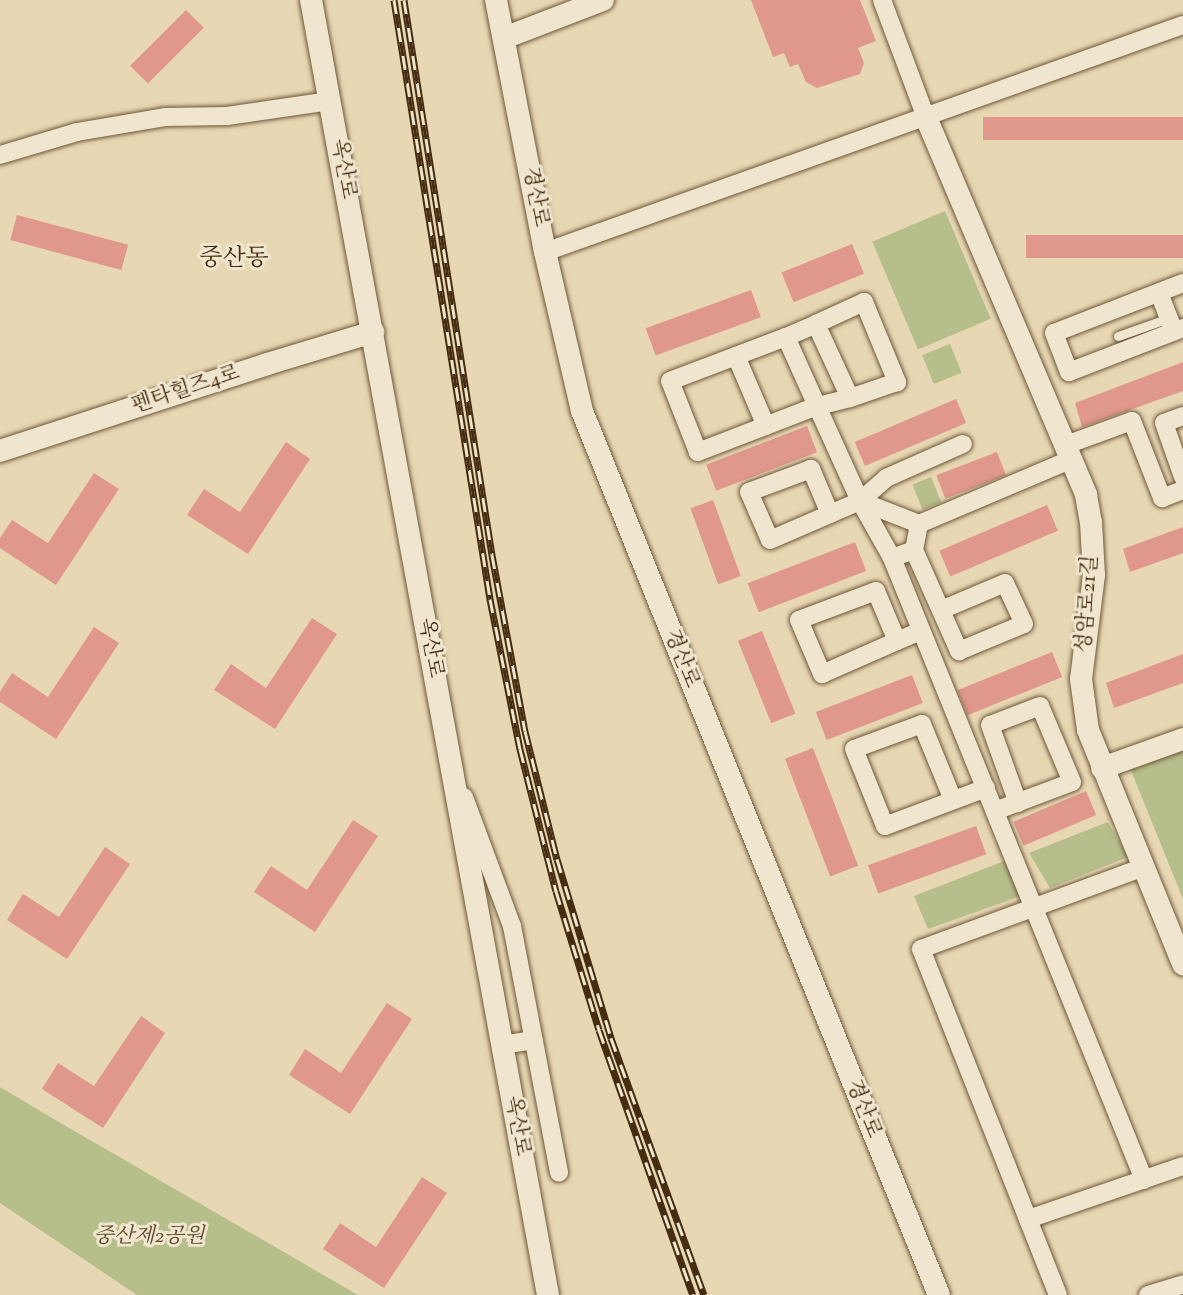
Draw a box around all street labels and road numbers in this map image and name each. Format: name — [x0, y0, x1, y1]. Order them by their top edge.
street label: 옥산로 — [325, 137, 361, 201]
street label: 경산로 — [517, 165, 553, 229]
street label: 펜타힐즈4로 — [129, 361, 243, 419]
street label: 성암로21길 — [1072, 554, 1104, 654]
street label: 옥산로 — [412, 616, 448, 680]
street label: 경산로 — [658, 626, 704, 692]
street label: 경산로 — [840, 1076, 886, 1142]
street label: 옥산로 — [499, 1094, 535, 1158]

